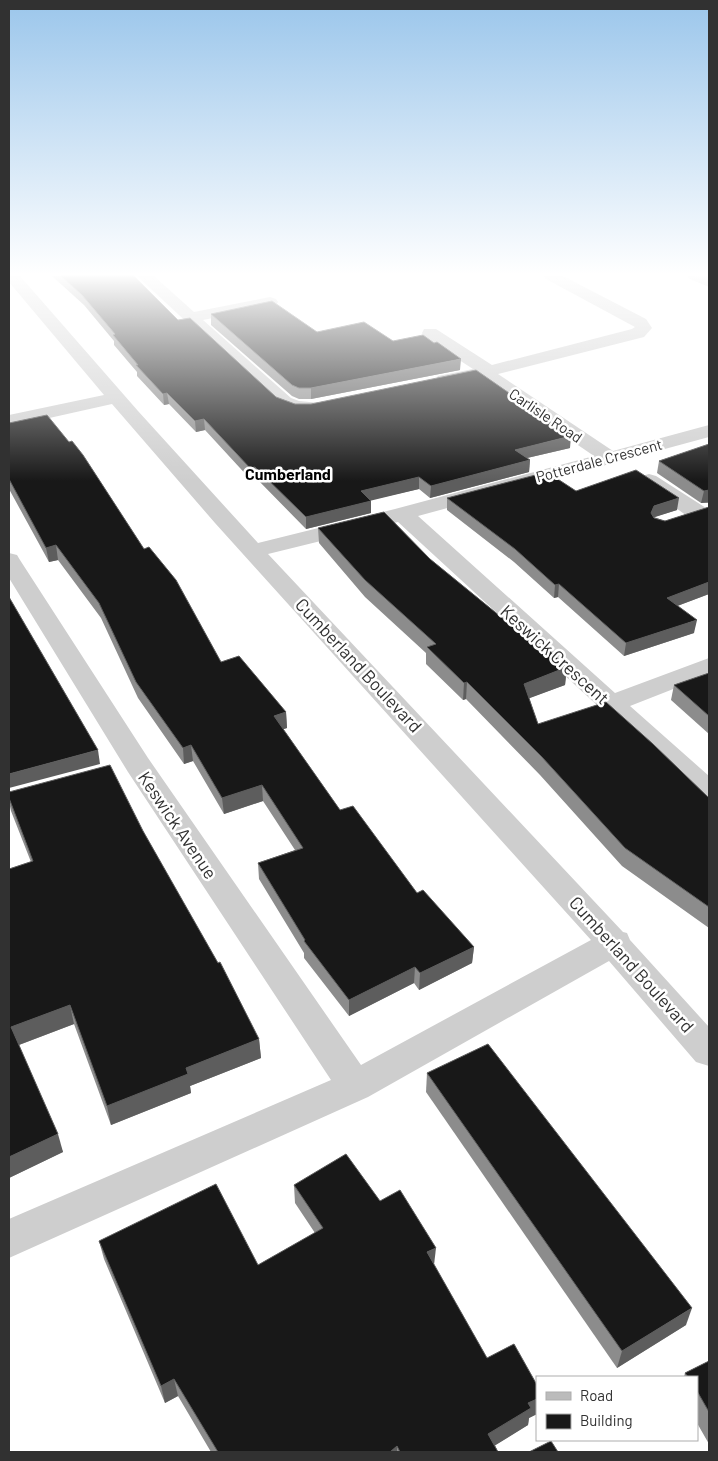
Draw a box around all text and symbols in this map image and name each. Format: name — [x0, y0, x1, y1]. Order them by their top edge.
street label: Carlisle Road — [506, 384, 586, 446]
street label: Potterdale Crescent — [534, 434, 664, 486]
district label: Cumberland — [245, 464, 331, 483]
street label: Cumberland Boulevard — [291, 593, 427, 737]
street label: Keswick Crescent — [496, 600, 614, 708]
street label: Keswick Avenue — [134, 767, 222, 883]
street label: Cumberland Boulevard — [565, 891, 699, 1037]
legend — [536, 1376, 698, 1441]
text: Road — [580, 1386, 613, 1404]
text: Building — [580, 1411, 633, 1429]

